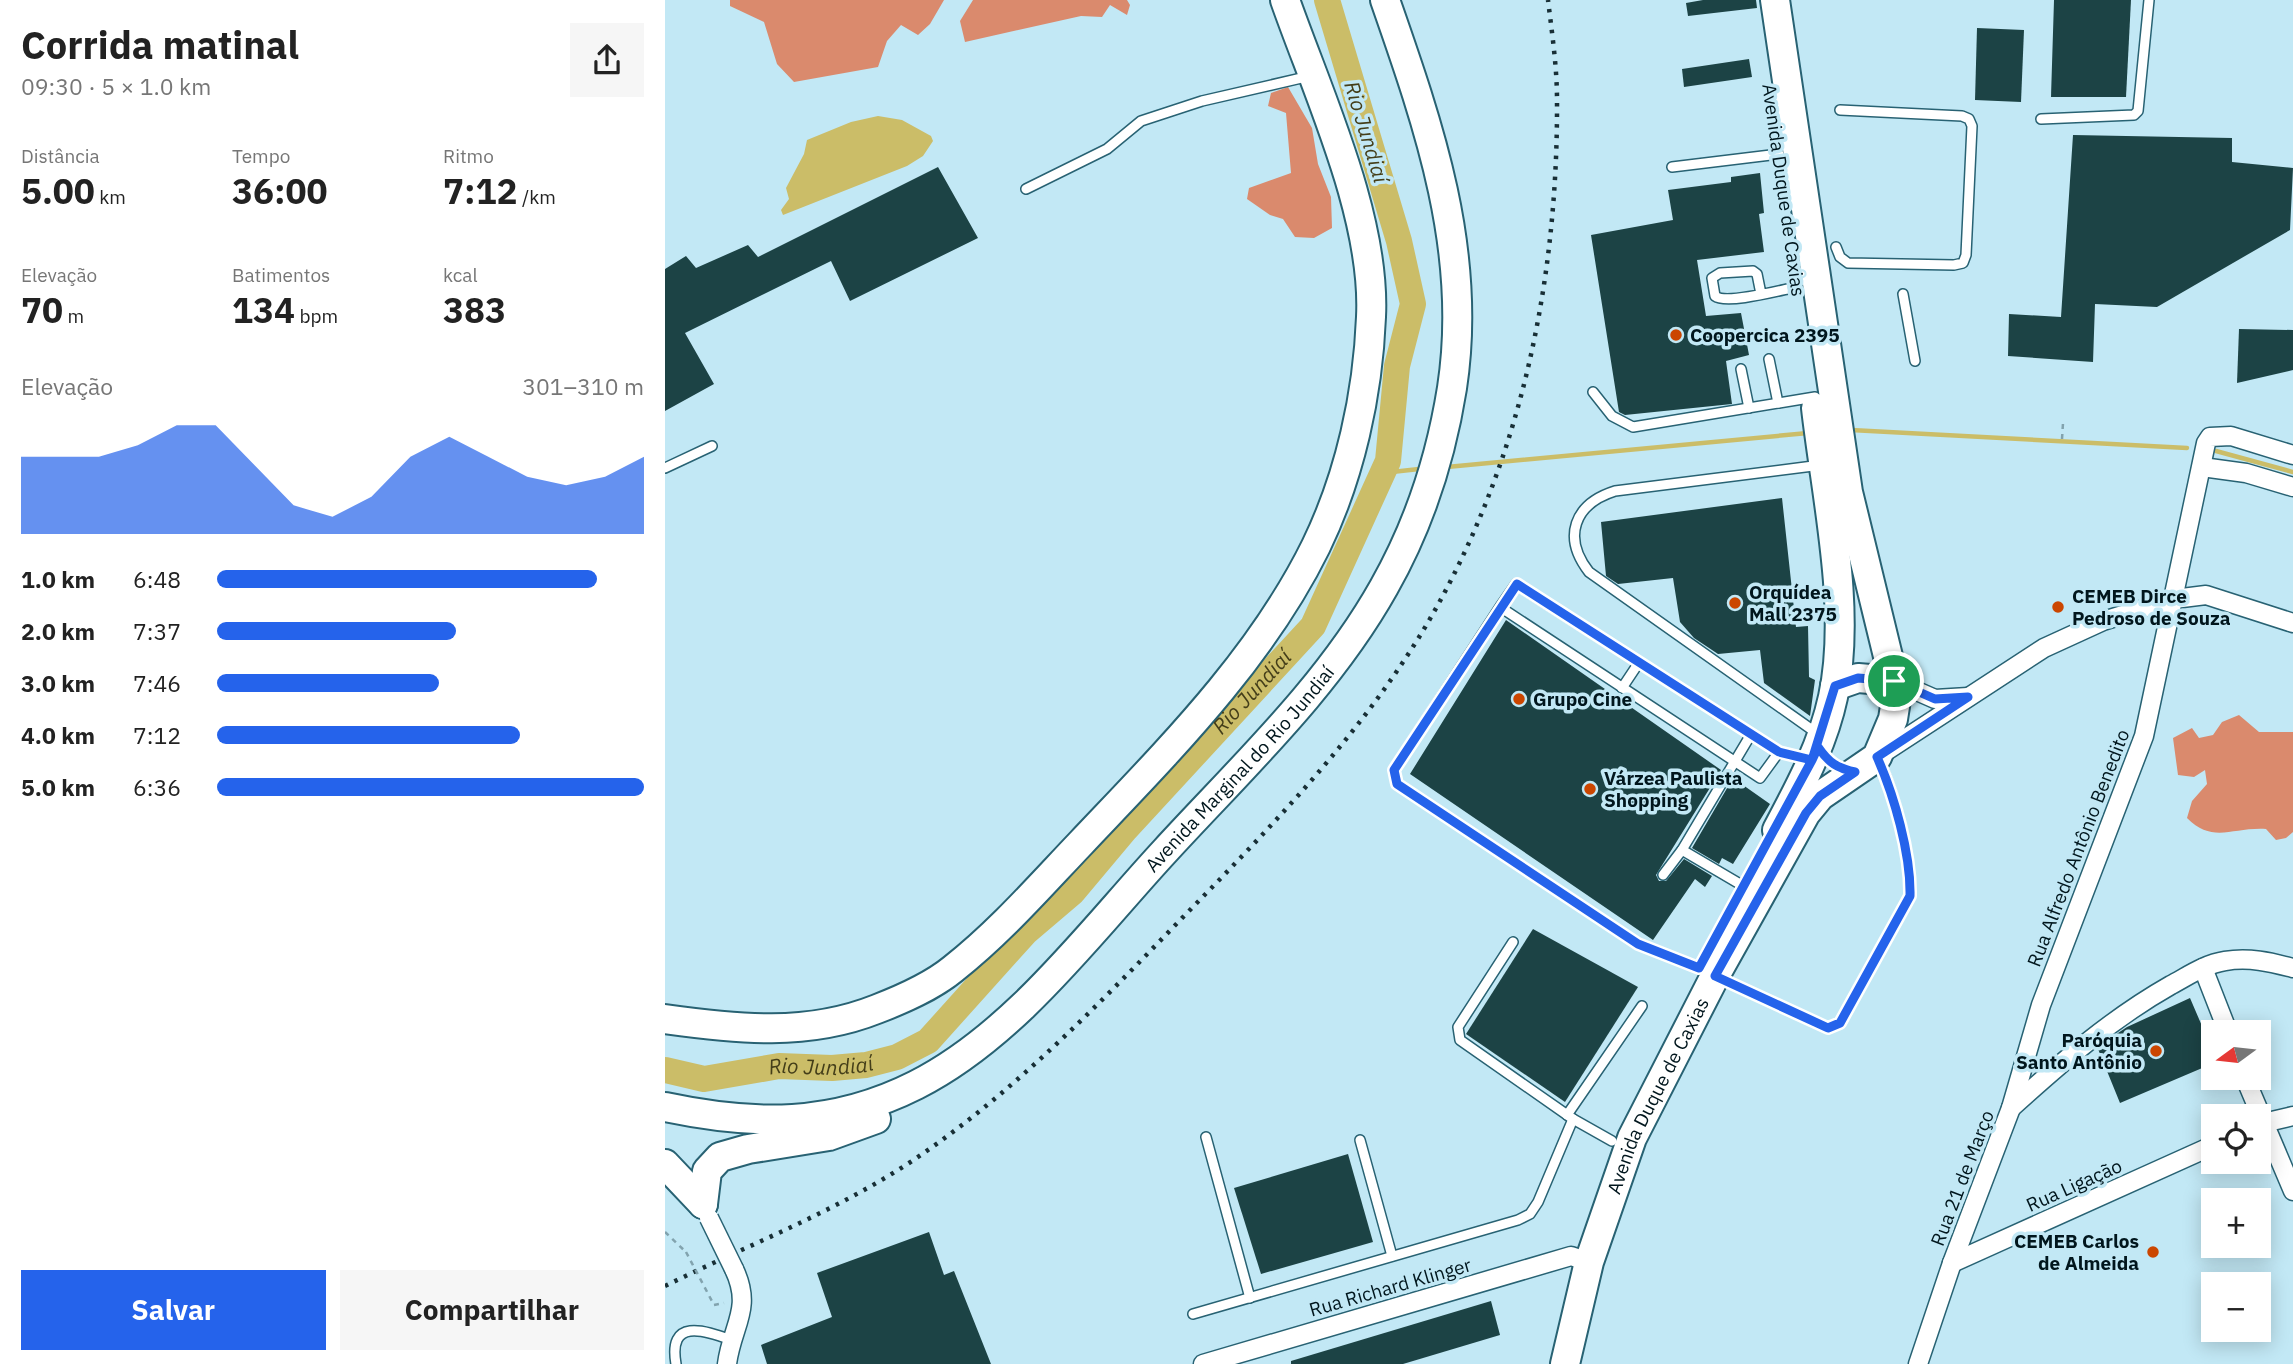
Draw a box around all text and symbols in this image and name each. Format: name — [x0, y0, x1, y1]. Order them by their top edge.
text: Corrida matinal — [21, 20, 299, 69]
button: share — [570, 23, 644, 97]
text: 09:30 · 5 × 1.0 km — [21, 71, 211, 101]
water label: Rio Jundiaí — [1338, 77, 1396, 188]
street label: Avenida Duque de Caxias — [1757, 82, 1811, 298]
text: Distância — [21, 144, 100, 168]
text: Tempo — [232, 144, 290, 168]
text: Ritmo — [443, 144, 494, 168]
text: 5.00 — [21, 168, 95, 214]
text: 36:00 — [232, 168, 328, 214]
text: 7:12 — [443, 168, 518, 214]
text: km — [95, 185, 126, 209]
text: /km — [518, 185, 556, 209]
text: Elevação — [21, 263, 97, 287]
text: Batimentos — [232, 263, 330, 287]
text: kcal — [443, 263, 478, 287]
text: 70 — [21, 287, 63, 333]
text: 134 — [232, 287, 295, 333]
text: 383 — [443, 287, 506, 333]
text: m — [63, 304, 84, 328]
text: bpm — [295, 304, 338, 328]
place label: Coopercica 2395 — [1690, 323, 1840, 347]
marker: Coopercica 2395 — [1668, 327, 1684, 343]
text: Elevação — [21, 371, 113, 401]
text: 301–310 m — [522, 371, 644, 401]
text: 1.0 km — [21, 564, 95, 594]
text: 6:48 — [133, 564, 181, 594]
place label: Orquídea Mall 2375 — [1749, 580, 1837, 626]
place label: CEMEB Dirce Pedroso de Souza — [2072, 584, 2231, 630]
marker: Orquídea Mall 2375 — [1727, 595, 1743, 611]
marker: CEMEB Dirce Pedroso de Souza — [2050, 599, 2066, 615]
text: 2.0 km — [21, 616, 95, 646]
text: 7:37 — [133, 616, 181, 646]
water label: Rio Jundiaí — [1206, 642, 1299, 739]
pin — [1864, 651, 1924, 711]
street label: Avenida Marginal do Rio Jundiaí — [1140, 661, 1339, 877]
icon: arrive — [1875, 662, 1913, 700]
text: 3.0 km — [21, 668, 95, 698]
text: 7:46 — [133, 668, 181, 698]
place label: Grupo Cine — [1533, 687, 1632, 711]
marker: Grupo Cine — [1511, 691, 1527, 707]
text: 4.0 km — [21, 720, 95, 750]
text: 7:12 — [133, 720, 181, 750]
street label: Rua Alfredo Antônio Benedito — [2022, 726, 2134, 970]
place label: Várzea Paulista Shopping — [1604, 766, 1743, 812]
text: 5.0 km — [21, 772, 95, 802]
text: 6:36 — [133, 772, 181, 802]
marker: Várzea Paulista Shopping — [1582, 781, 1598, 797]
street label: Avenida Duque de Caxias — [1602, 993, 1714, 1197]
north arrow — [2201, 1020, 2271, 1090]
map controls — [2201, 1020, 2271, 1342]
place label: Paróquia Santo Antônio — [2016, 1028, 2142, 1074]
marker: Paróquia Santo Antônio — [2148, 1043, 2164, 1059]
water label: Rio Jundiaí — [766, 1048, 879, 1081]
button: locate — [2201, 1104, 2271, 1174]
street label: Rua 21 de Março — [1925, 1107, 1999, 1249]
street label: Rua Ligação — [2022, 1153, 2126, 1217]
button: + — [2201, 1188, 2271, 1258]
place label: CEMEB Carlos de Almeida — [2014, 1229, 2139, 1275]
marker: CEMEB Carlos de Almeida — [2145, 1244, 2161, 1260]
street label: Rua Richard Klinger — [1306, 1252, 1474, 1322]
button: Salvar — [21, 1270, 326, 1350]
button: Compartilhar — [340, 1270, 644, 1350]
button: − — [2201, 1272, 2271, 1342]

